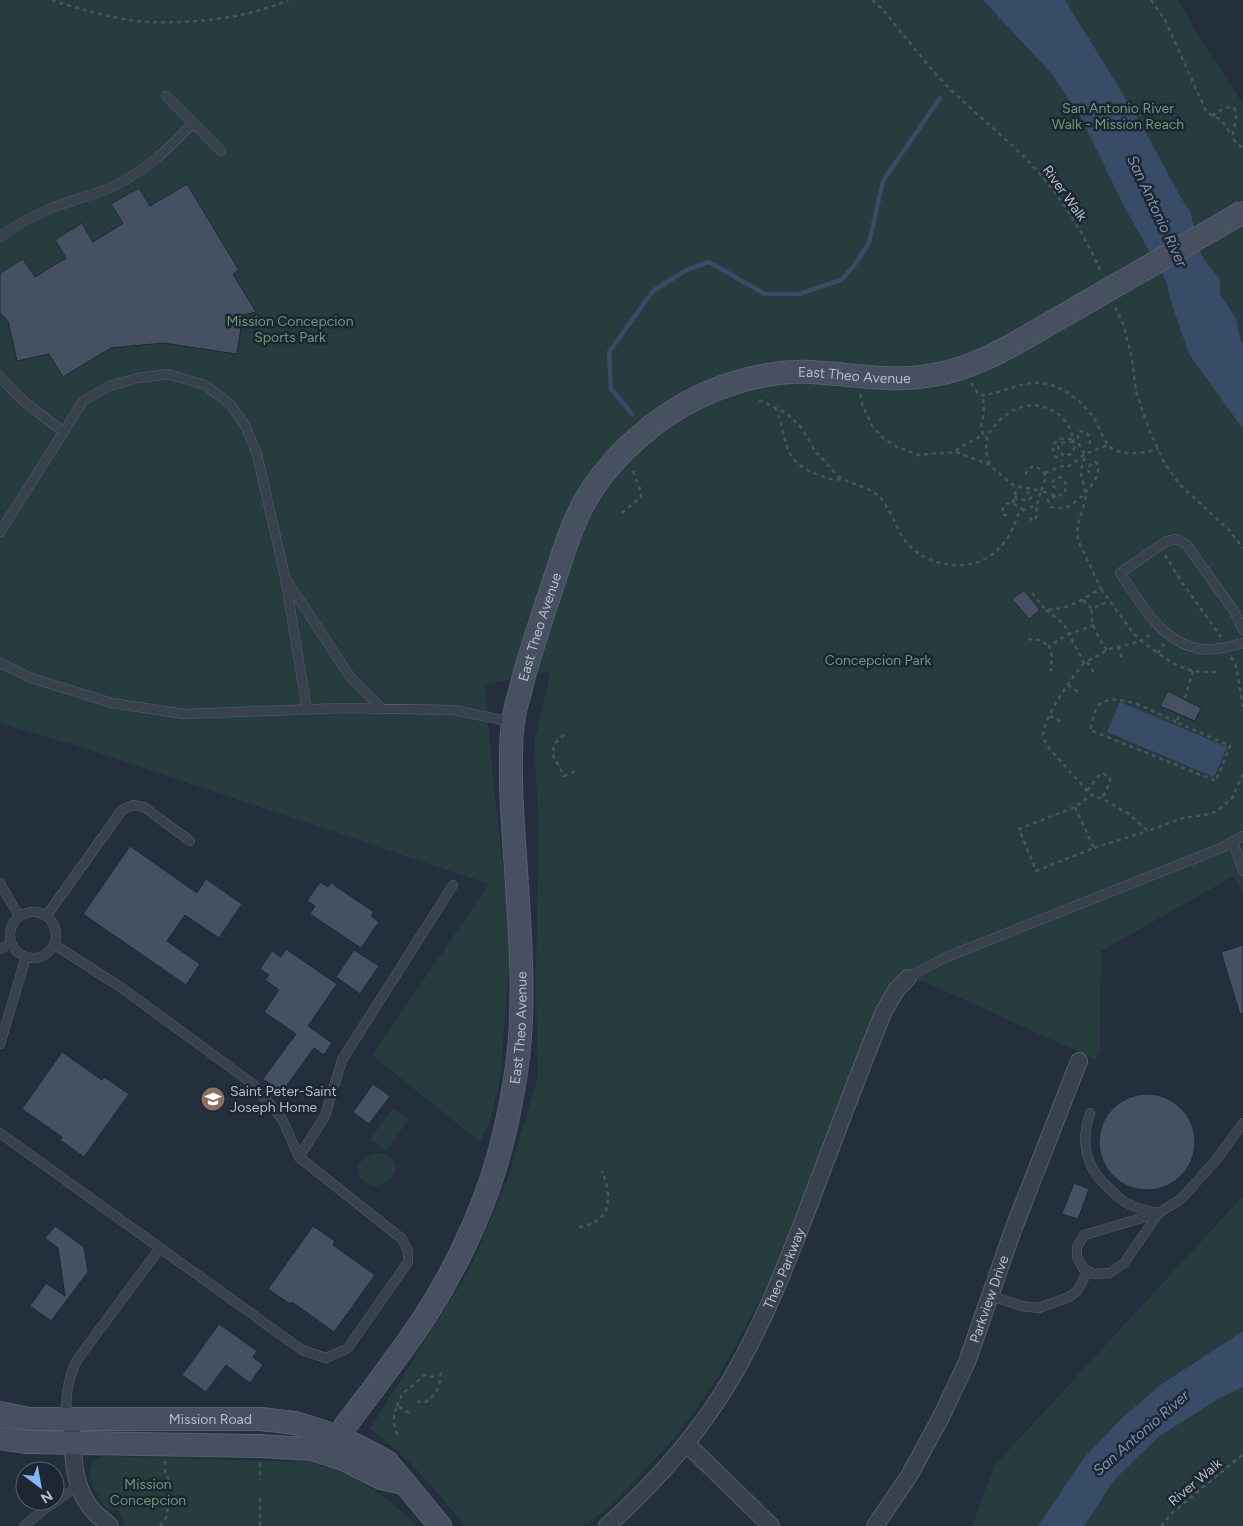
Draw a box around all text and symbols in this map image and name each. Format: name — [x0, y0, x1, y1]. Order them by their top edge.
park label: San Antonio River Walk - Mission Reach — [1052, 100, 1184, 133]
water label: San Antonio River — [1123, 152, 1191, 271]
street label: River Walk — [1039, 162, 1091, 225]
park label: Mission Concepcion Sports Park — [226, 313, 354, 346]
street label: East Theo Avenue — [798, 364, 911, 387]
street label: East Theo Avenue — [515, 570, 565, 683]
park label: Concepcion Park — [825, 652, 931, 669]
street label: East Theo Avenue — [506, 971, 531, 1085]
place label: Saint Peter-Saint Joseph Home — [230, 1083, 337, 1116]
school or university icon: Saint Peter-Saint Joseph Home — [200, 1086, 226, 1112]
street label: Theo Parkway — [760, 1225, 809, 1312]
street label: Parkview Drive — [966, 1253, 1013, 1345]
water label: San Antonio River — [1089, 1386, 1193, 1480]
street label: Mission Road — [169, 1411, 252, 1428]
street label: River Walk — [1165, 1455, 1226, 1510]
north arrow — [15, 1461, 65, 1511]
park label: Mission Concepcion — [110, 1476, 186, 1509]
text: N — [38, 1487, 56, 1507]

